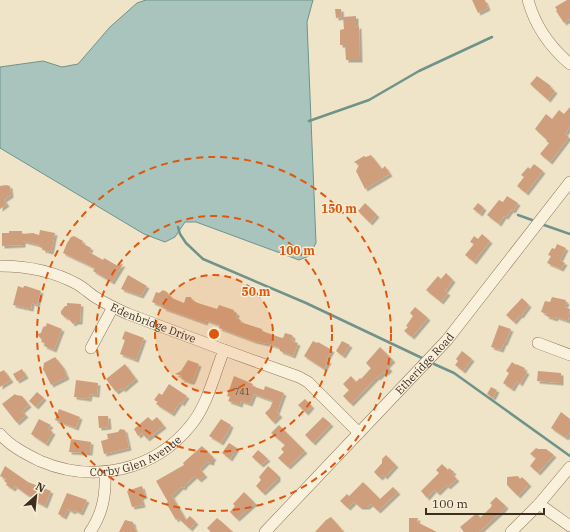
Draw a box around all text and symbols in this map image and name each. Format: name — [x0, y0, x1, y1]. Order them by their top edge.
text: 150 m — [321, 201, 357, 216]
text: 100 m — [279, 243, 315, 258]
text: 50 m — [242, 284, 271, 299]
street label: Edenbridge Drive — [108, 300, 198, 346]
centre of rings — [207, 327, 221, 341]
street label: Etheridge Road — [392, 330, 457, 397]
house number: 741 — [234, 386, 250, 397]
street label: Corby Glen Avenue — [90, 433, 184, 479]
north arrow — [16, 476, 56, 516]
text: N — [33, 479, 48, 495]
scale bar — [426, 490, 544, 516]
text: 100 m — [432, 496, 468, 511]

